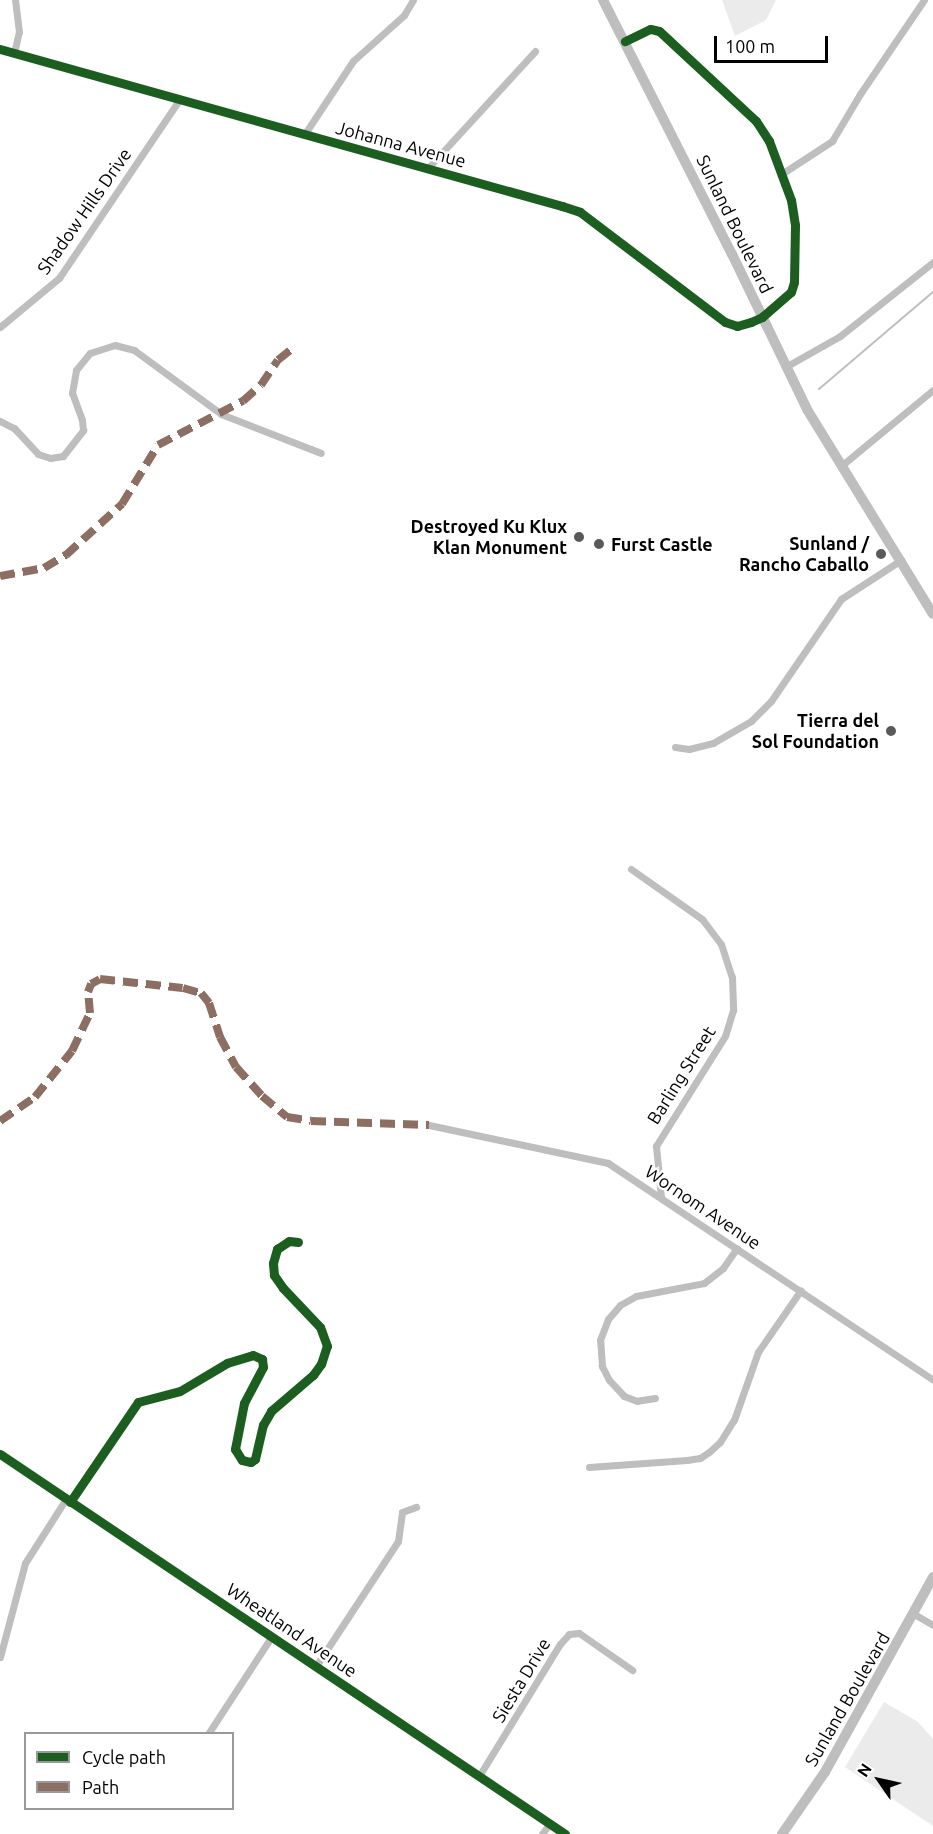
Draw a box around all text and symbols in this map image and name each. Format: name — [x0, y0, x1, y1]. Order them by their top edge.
scale bar — [717, 24, 831, 62]
text: 100 m — [725, 36, 775, 56]
street label: Johanna Avenue — [334, 116, 468, 172]
street label: Shadow Hills Drive — [32, 144, 136, 278]
street label: Sunland Boulevard — [692, 151, 778, 297]
place label: Destroyed Ku Klux Klan Monument — [411, 516, 567, 558]
marker: Destroyed Ku Klux Klan Monument — [572, 530, 586, 544]
place label: Furst Castle — [611, 533, 713, 555]
place label: Sunland / Rancho Caballo — [739, 533, 869, 576]
marker: Furst Castle — [592, 537, 606, 551]
marker: Sunland / Rancho Caballo — [874, 547, 888, 561]
place label: Tierra del Sol Foundation — [752, 710, 879, 752]
marker: Tierra del Sol Foundation — [884, 724, 898, 738]
street label: Barling Street — [642, 1022, 720, 1128]
street label: Wornom Avenue — [641, 1160, 765, 1254]
street label: Wheatland Avenue — [223, 1578, 361, 1682]
street label: Sunland Boulevard — [800, 1628, 894, 1770]
street label: Siesta Drive — [487, 1634, 555, 1726]
legend — [24, 1732, 234, 1810]
text: Cycle path — [82, 1747, 166, 1767]
north arrow — [849, 1750, 909, 1810]
text: N — [853, 1760, 875, 1780]
text: Path — [82, 1777, 119, 1797]

